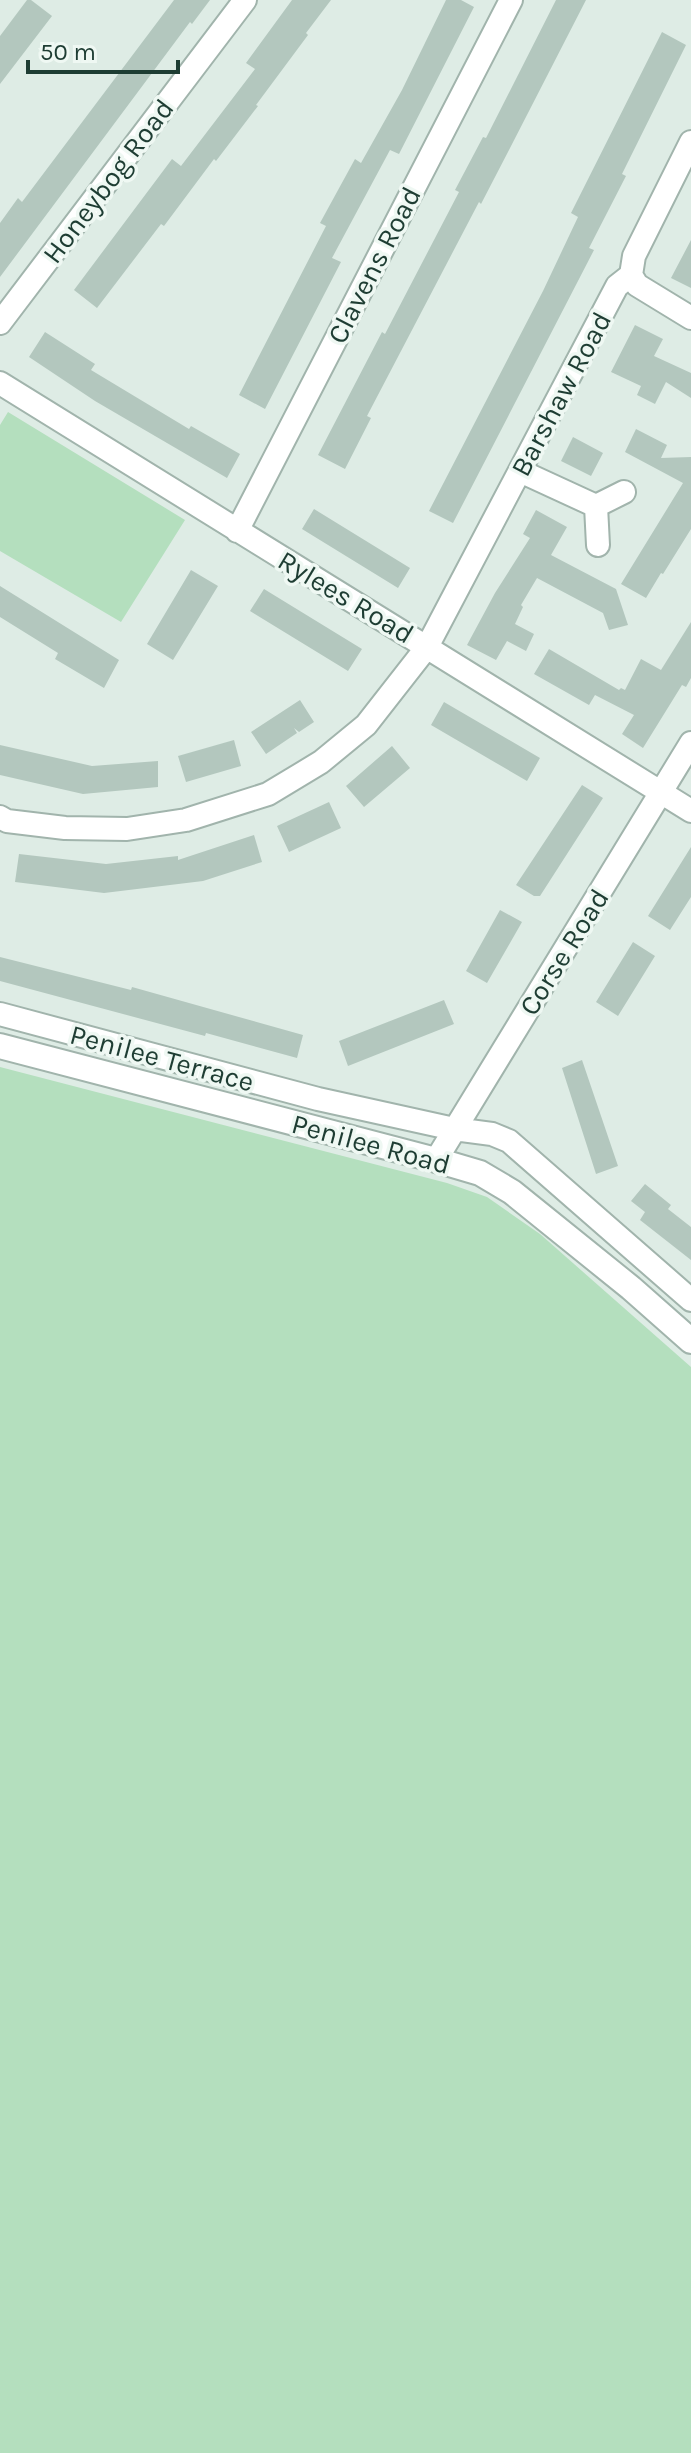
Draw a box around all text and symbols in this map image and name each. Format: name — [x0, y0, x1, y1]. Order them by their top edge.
scale bar — [28, 24, 178, 74]
text: 50 m — [40, 38, 96, 66]
street label: Honeybog Road — [36, 92, 180, 270]
street label: Clavens Road — [320, 181, 428, 349]
street label: Barshaw Road — [504, 306, 618, 482]
street label: Rylees Road — [272, 544, 420, 650]
street label: Corse Road — [512, 883, 616, 1021]
street label: Penilee Terrace — [66, 1018, 258, 1098]
street label: Penilee Road — [288, 1107, 454, 1181]

